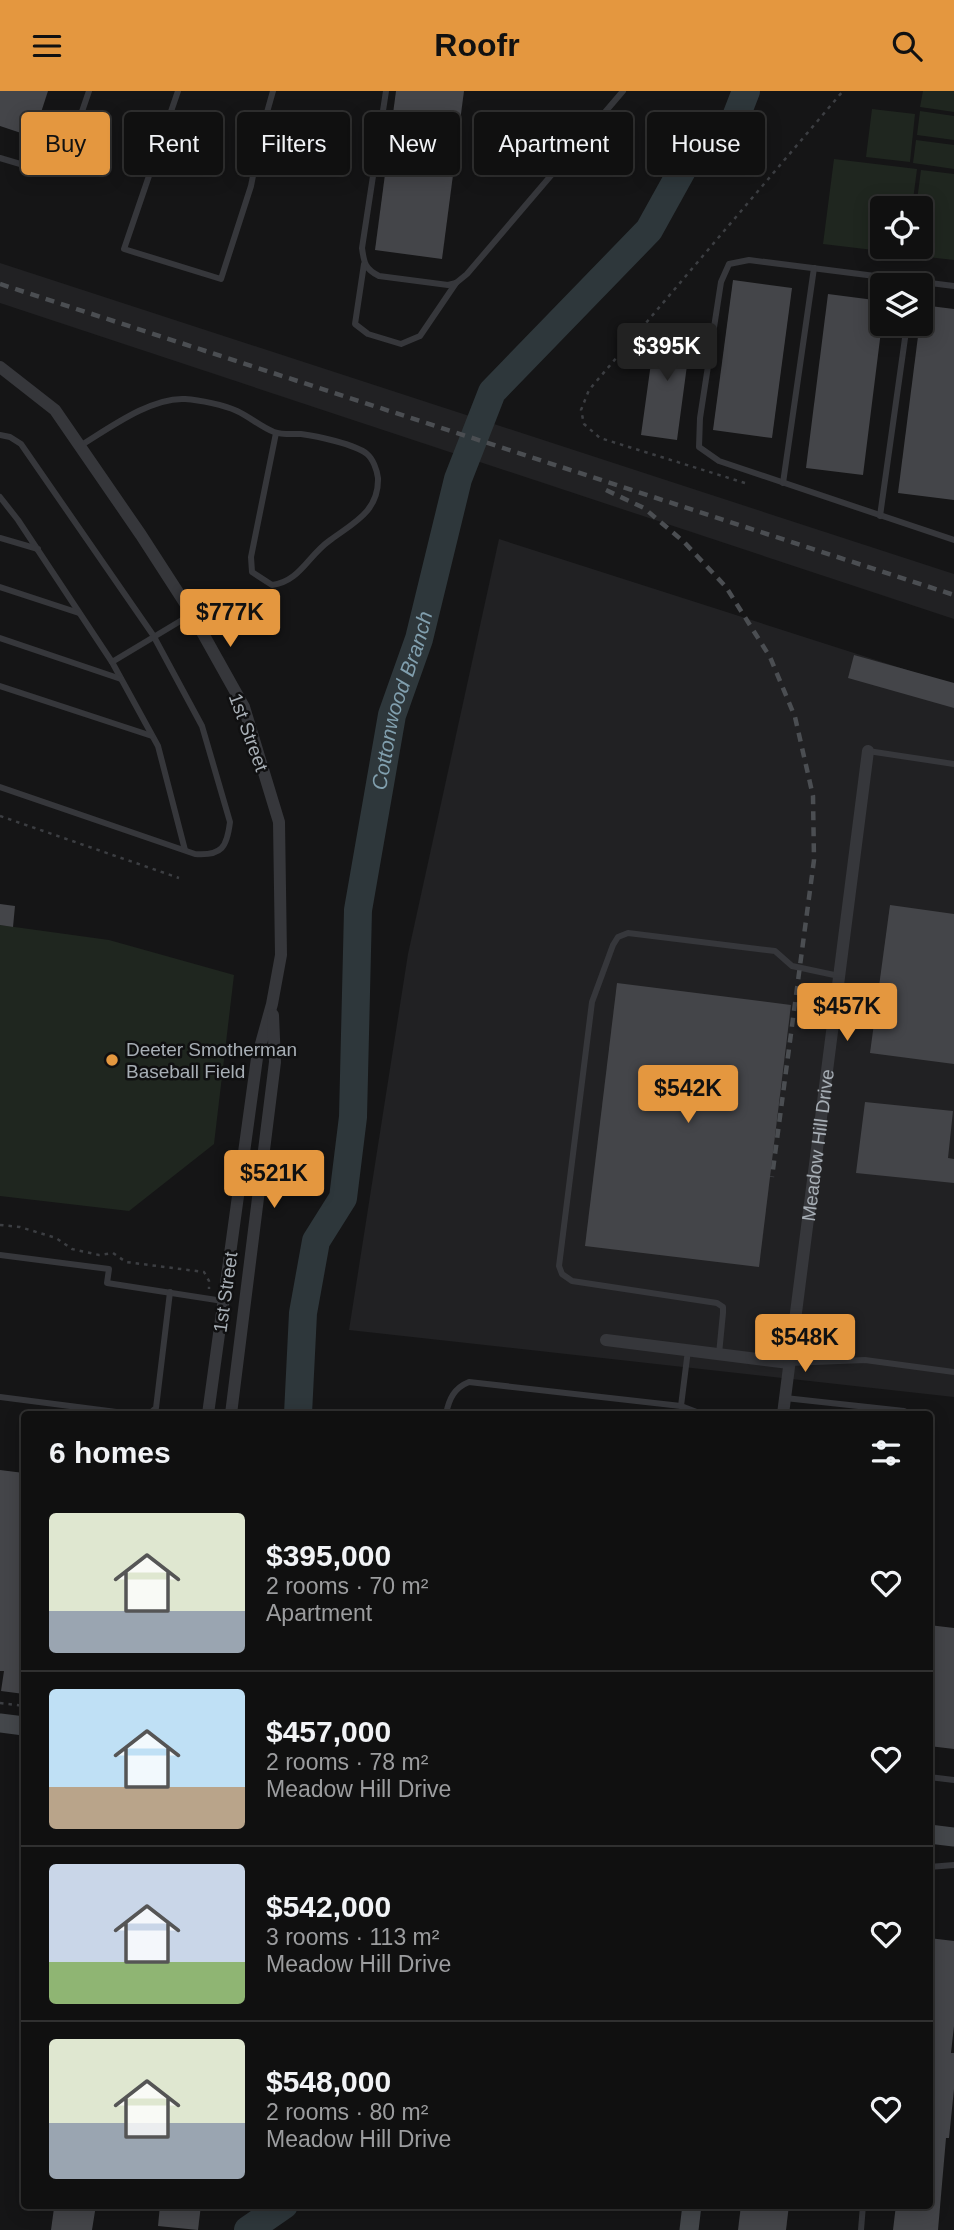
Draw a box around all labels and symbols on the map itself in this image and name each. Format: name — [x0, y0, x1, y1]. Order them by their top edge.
pin: $395K — [618, 323, 716, 383]
pin: $777K — [181, 589, 279, 649]
water label: Cottonwood Branch — [367, 609, 436, 792]
street label: 1st Street — [225, 690, 273, 775]
pin: $457K — [798, 983, 896, 1043]
place label: Deeter Smotherman Baseball Field — [126, 1039, 297, 1082]
marker: Deeter Smotherman Baseball Field — [104, 1052, 120, 1068]
pin: $542K — [639, 1065, 737, 1125]
street label: Meadow Hill Drive — [798, 1068, 838, 1223]
pin: $521K — [225, 1151, 323, 1210]
street label: 1st Street — [209, 1250, 242, 1334]
pin: $548K — [756, 1315, 854, 1374]

